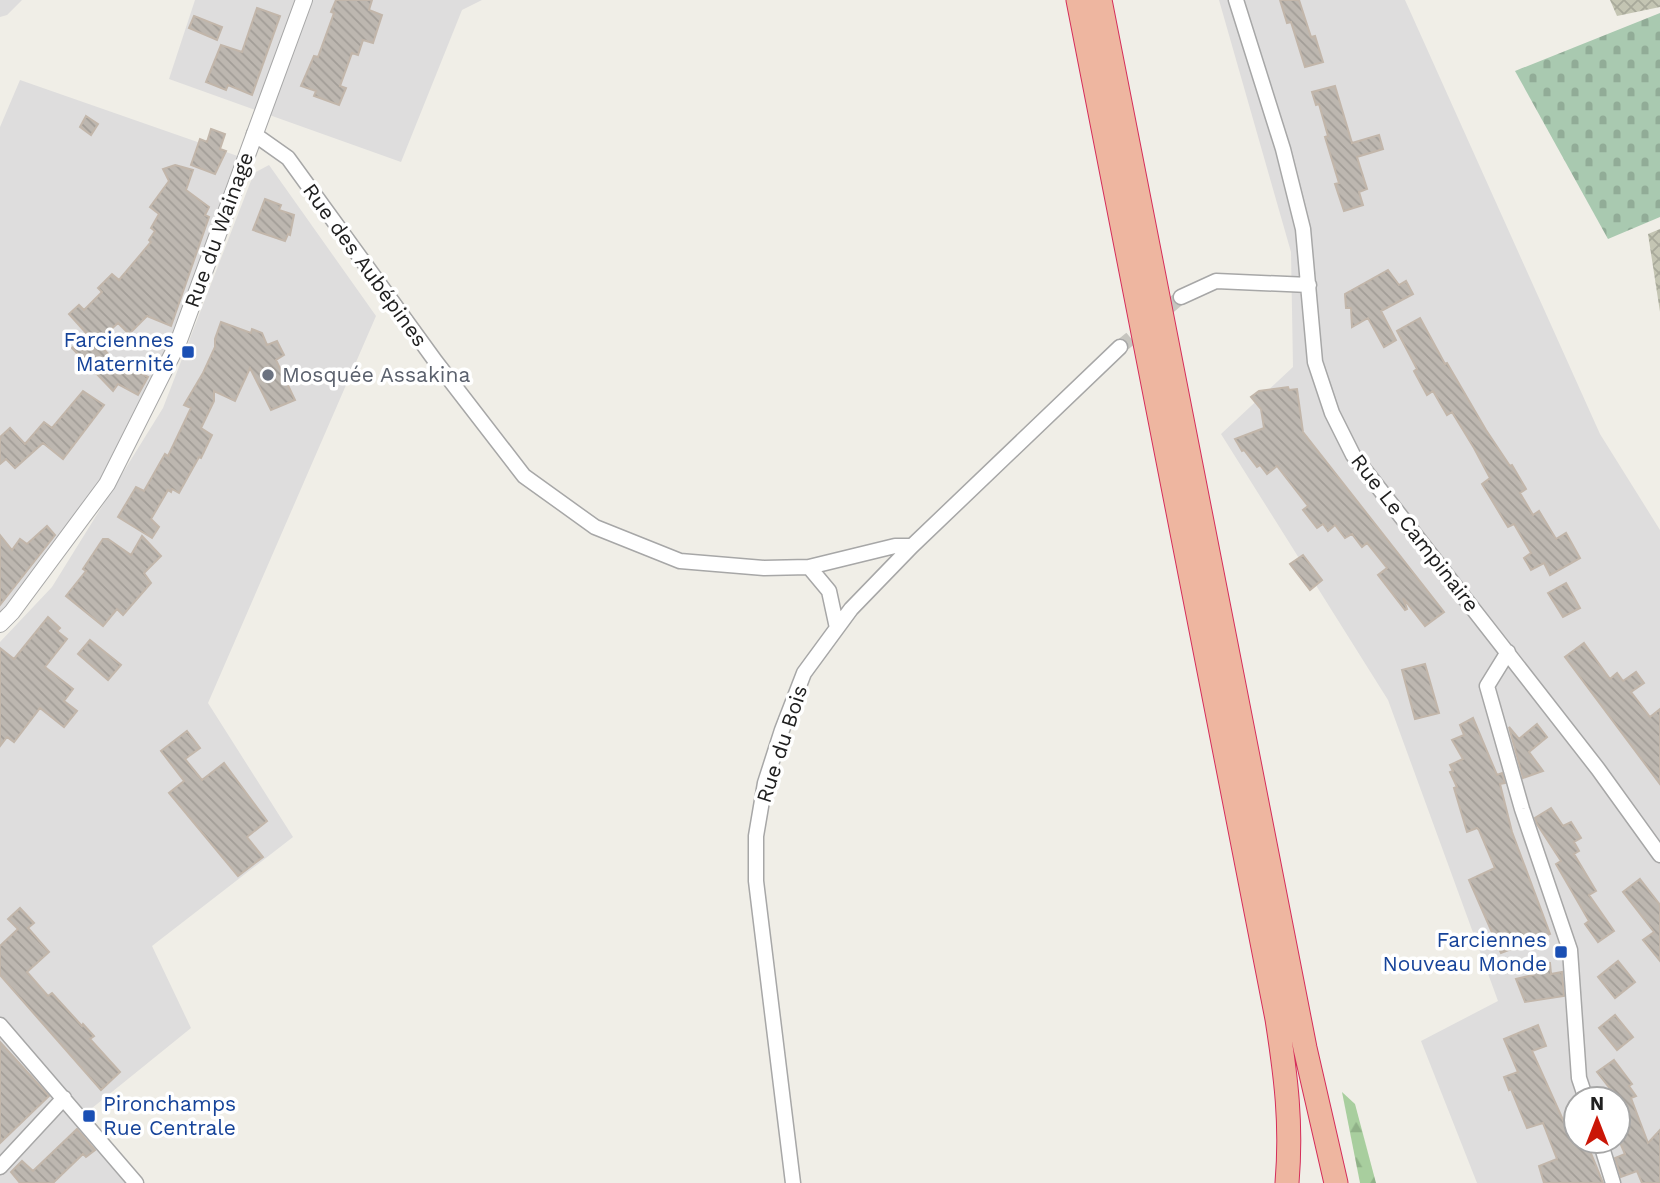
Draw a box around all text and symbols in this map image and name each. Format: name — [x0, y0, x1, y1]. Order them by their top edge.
street label: Rue du Wainage — [179, 149, 258, 311]
street label: Rue des Aubépines — [298, 178, 433, 351]
place label: Farciennes Maternité — [63, 327, 174, 376]
marker: Farciennes Maternité — [180, 344, 196, 360]
place label: Mosquée Assakina — [282, 362, 470, 387]
marker: Mosquée Assakina — [260, 367, 276, 383]
street label: Rue Le Campinaire — [1346, 449, 1485, 617]
street label: Rue du Bois — [751, 682, 812, 806]
place label: Farciennes Nouveau Monde — [1383, 927, 1547, 976]
marker: Farciennes Nouveau Monde — [1553, 944, 1569, 960]
north arrow — [1562, 1085, 1632, 1155]
place label: Pironchamps Rue Centrale — [103, 1091, 236, 1140]
text: N — [1590, 1092, 1604, 1115]
marker: Pironchamps Rue Centrale — [81, 1108, 97, 1124]

